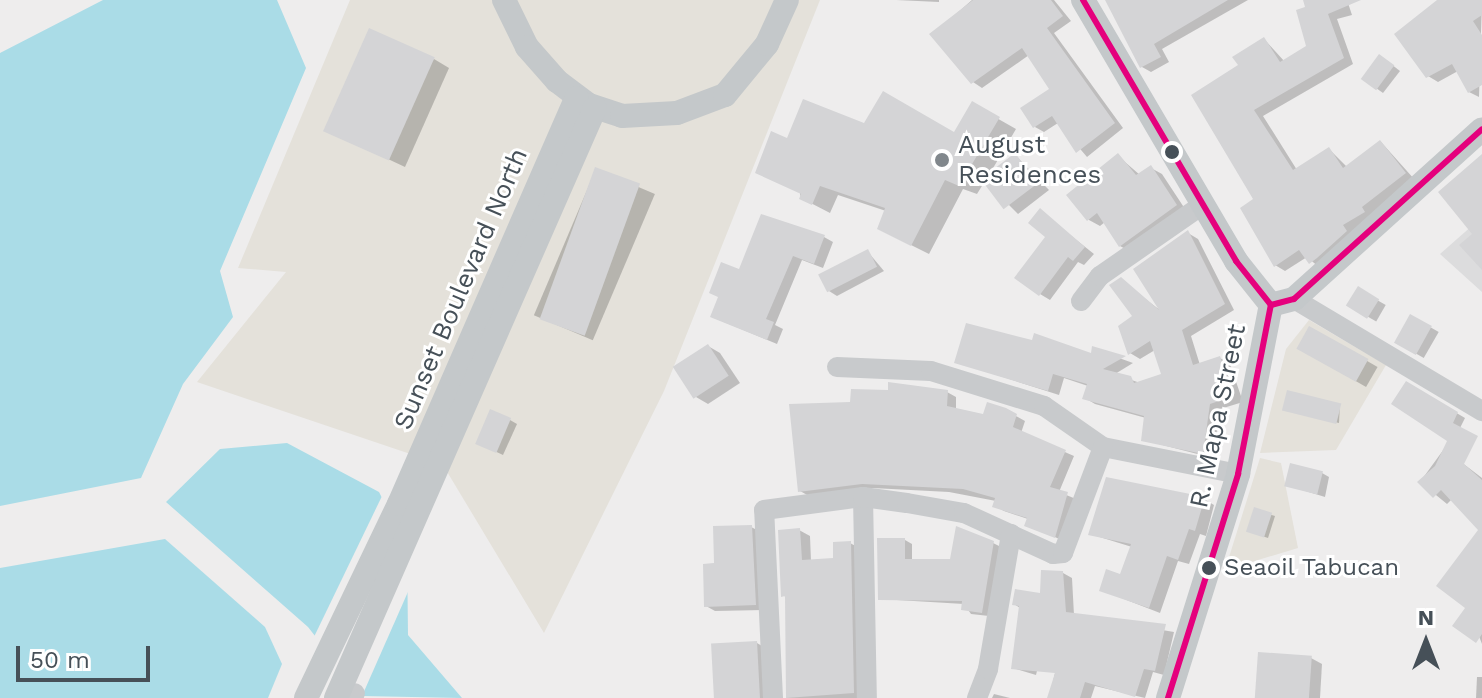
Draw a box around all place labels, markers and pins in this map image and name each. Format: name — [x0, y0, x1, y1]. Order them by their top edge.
place label: August Residences — [958, 129, 1101, 190]
unlabelled marker — [1164, 144, 1180, 160]
marker: August Residences — [933, 151, 951, 169]
place label: Seaoil Tabucan — [1224, 554, 1401, 582]
marker: Seaoil Tabucan — [1201, 560, 1217, 576]

